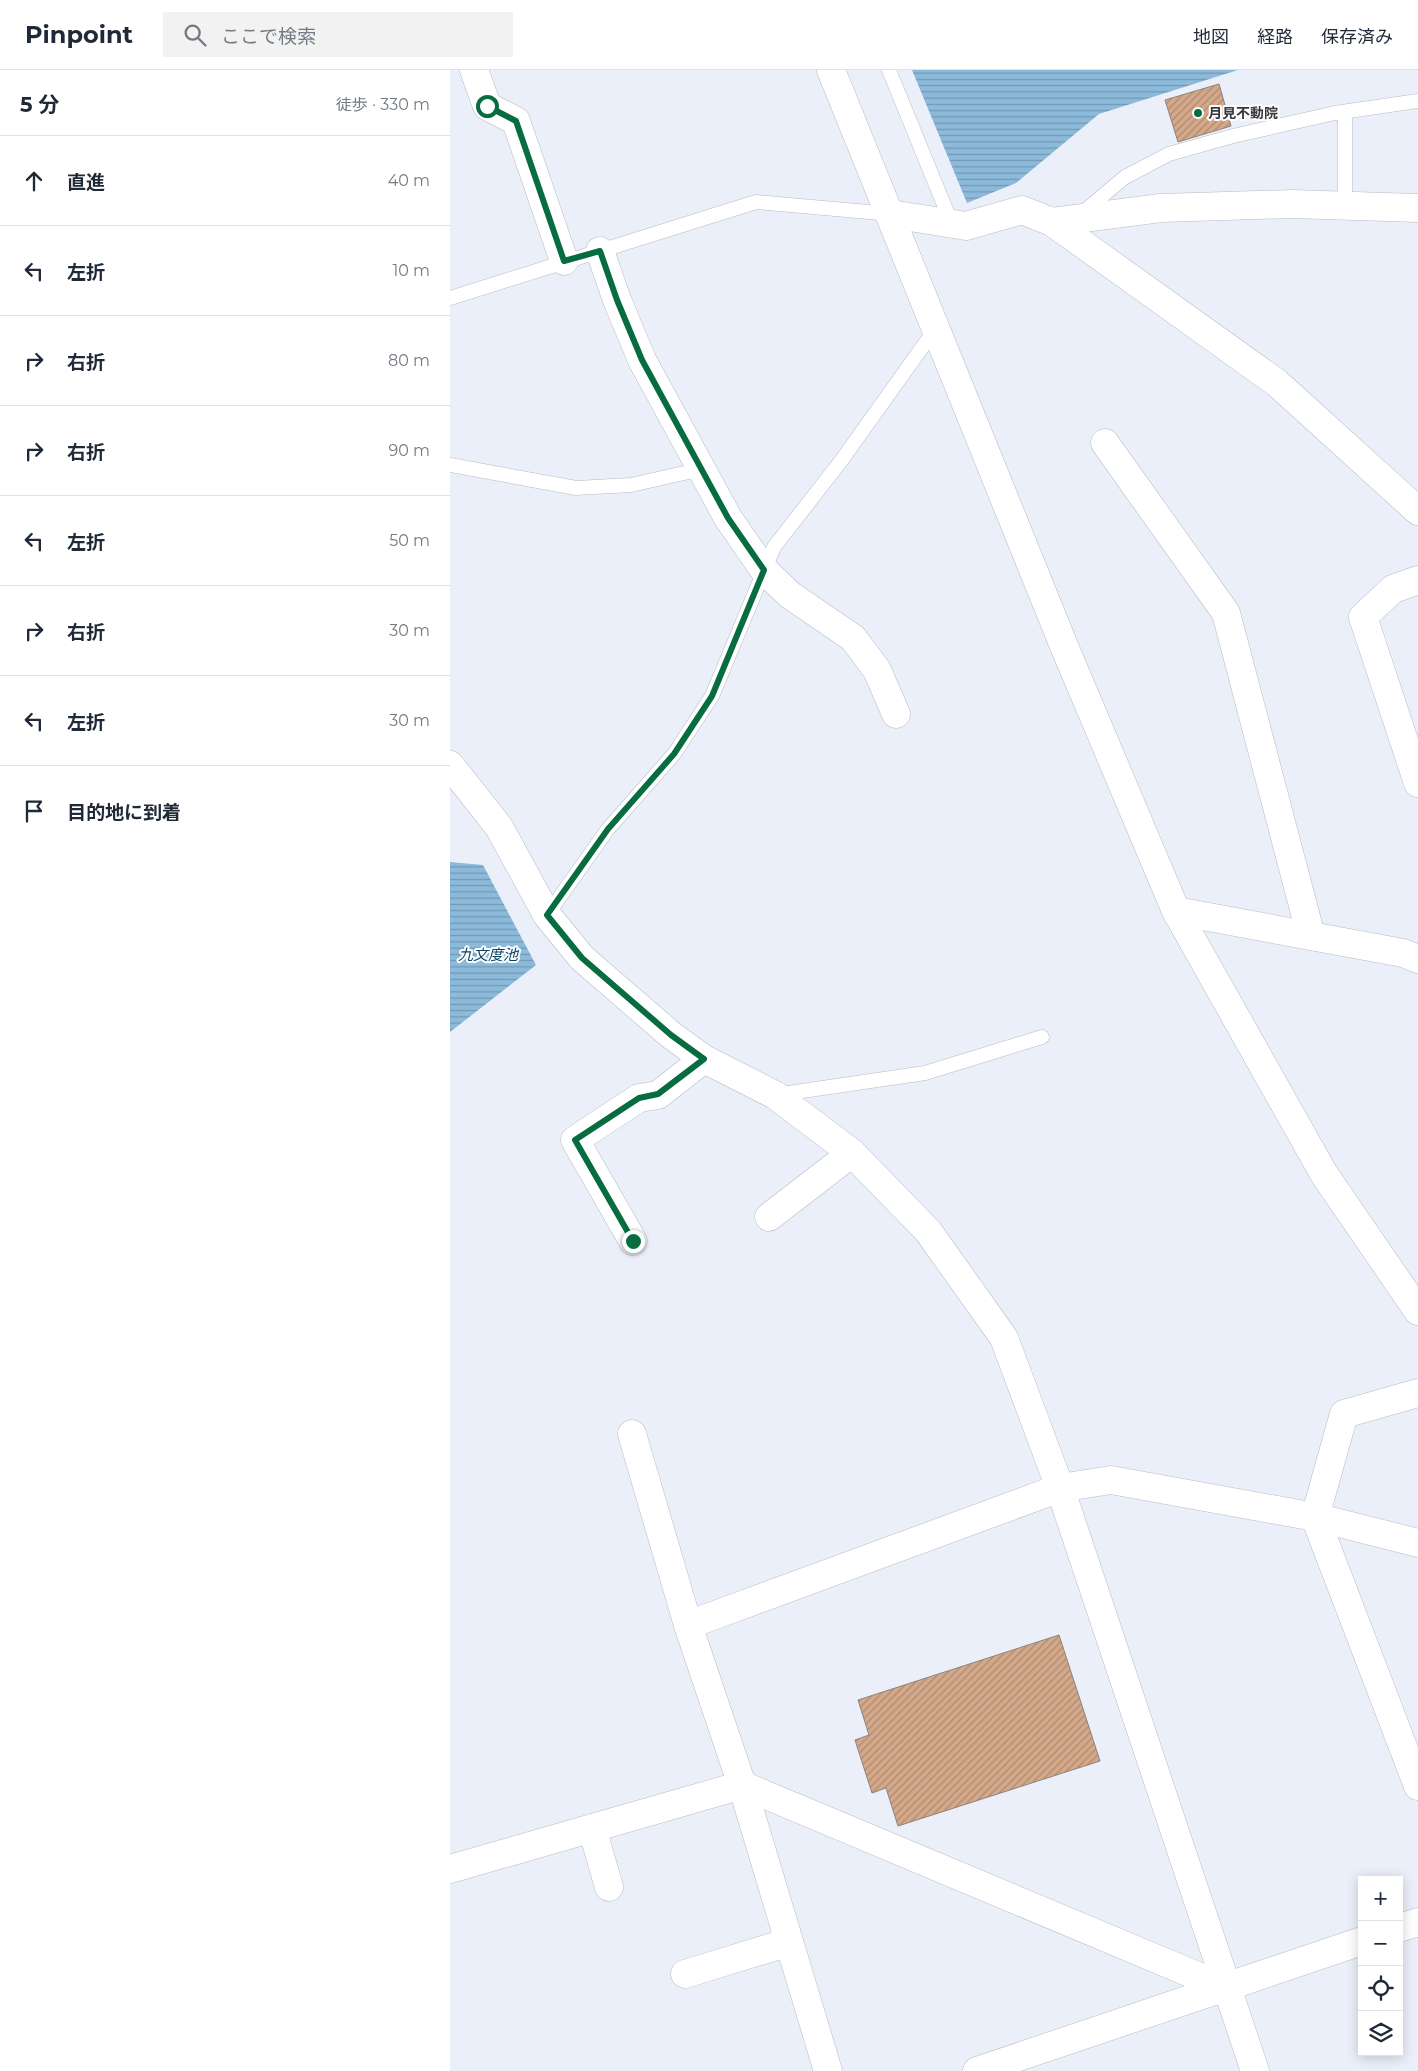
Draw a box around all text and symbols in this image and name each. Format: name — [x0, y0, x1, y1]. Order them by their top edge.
search box — [163, 12, 513, 57]
text: Pinpoint — [25, 20, 133, 49]
icon: search — [181, 21, 209, 49]
text: ここで検索 — [221, 25, 316, 48]
text: 地図 — [1193, 26, 1229, 48]
text: 経路 — [1257, 26, 1293, 48]
text: 保存済み — [1321, 26, 1393, 48]
text: 5 分 — [20, 92, 59, 117]
text: 徒歩 · 330 m — [336, 95, 430, 114]
route start — [476, 95, 499, 118]
place label: 月見不動院 — [1208, 104, 1278, 122]
marker: 月見不動院 — [1192, 107, 1204, 119]
icon: ahead — [20, 167, 48, 195]
text: 直進 — [67, 171, 105, 194]
text: 40 m — [388, 171, 430, 190]
icon: left — [20, 257, 48, 285]
text: 左折 — [67, 261, 105, 284]
text: 10 m — [392, 261, 430, 280]
icon: right — [20, 347, 48, 375]
text: 右折 — [67, 351, 105, 374]
text: 80 m — [388, 351, 430, 370]
icon: right — [20, 437, 48, 465]
text: 右折 — [67, 441, 105, 464]
text: 90 m — [388, 441, 430, 460]
icon: left — [20, 527, 48, 555]
text: 左折 — [67, 531, 105, 554]
text: 50 m — [389, 531, 430, 550]
icon: right — [20, 617, 48, 645]
text: 右折 — [67, 621, 105, 644]
text: 30 m — [389, 621, 430, 640]
icon: left — [20, 707, 48, 735]
text: 左折 — [67, 711, 105, 734]
text: 30 m — [389, 711, 430, 730]
icon: arrive — [20, 797, 48, 825]
text: 目的地に到着 — [67, 801, 181, 824]
water label: 九文度池 — [458, 945, 520, 964]
route end — [622, 1230, 645, 1253]
map controls — [1358, 1876, 1403, 2056]
button: + — [1358, 1876, 1403, 1921]
button: − — [1358, 1921, 1403, 1966]
button: locate — [1358, 1966, 1403, 2011]
button: layers — [1358, 2011, 1403, 2056]

